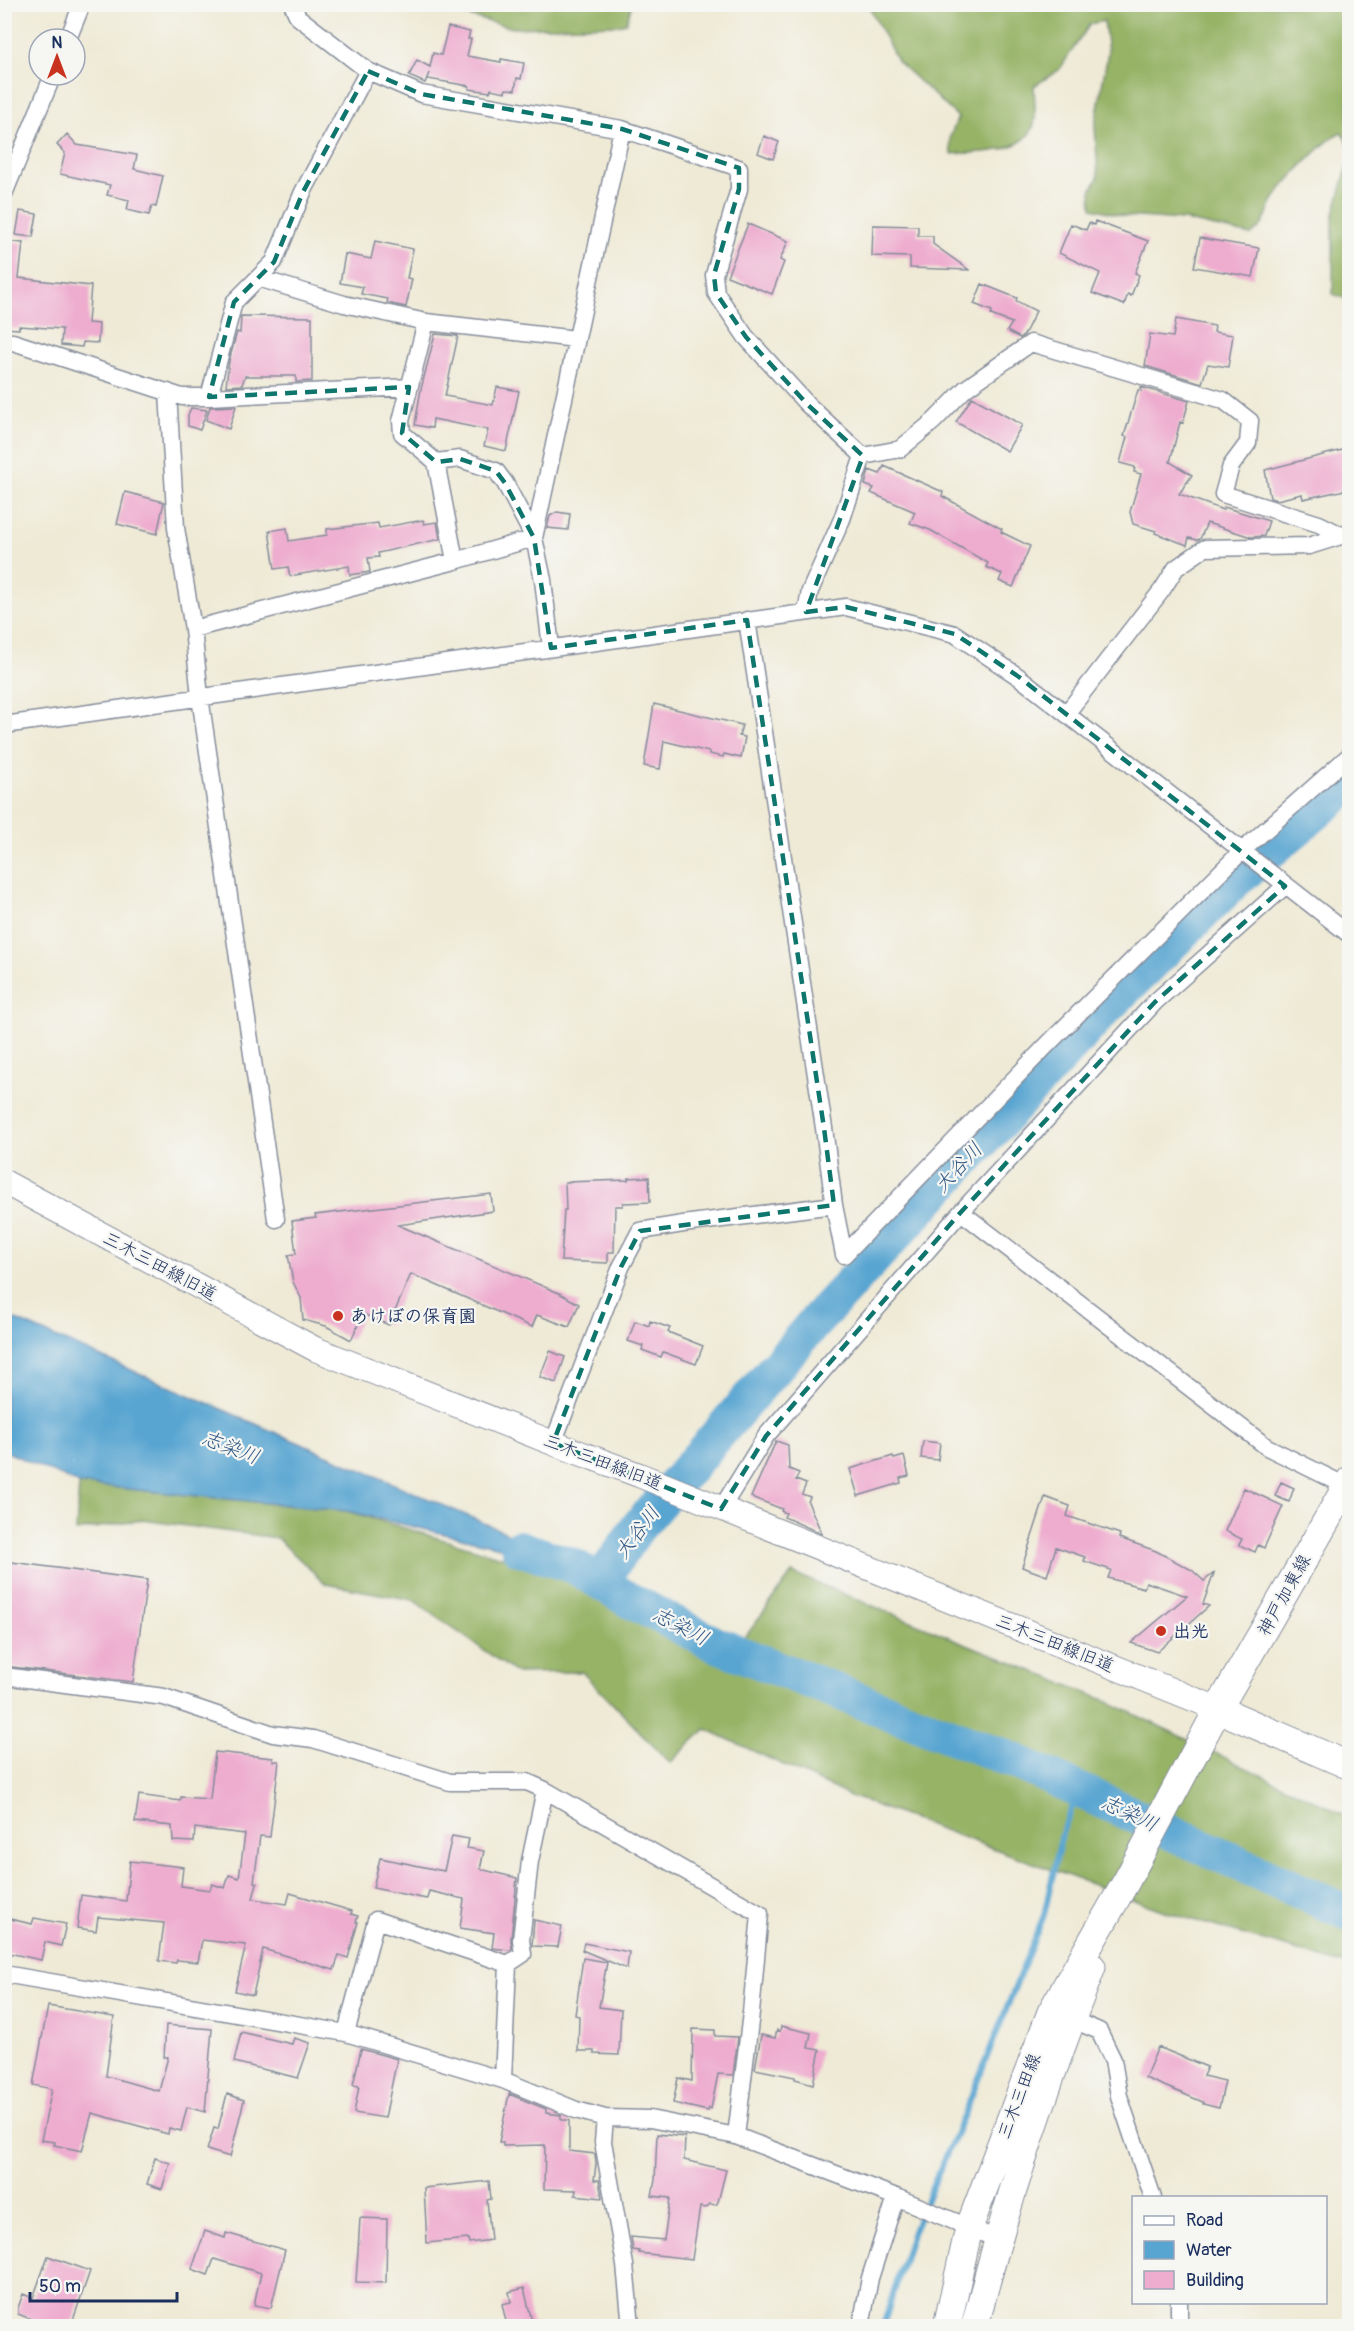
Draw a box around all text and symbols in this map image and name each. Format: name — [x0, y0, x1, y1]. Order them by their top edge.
north arrow — [27, 27, 87, 87]
text: N — [52, 33, 63, 53]
water label: 大谷川 — [929, 1137, 988, 1198]
street label: 三木三田線旧道 — [99, 1227, 221, 1306]
place label: あけぼの保育園 — [350, 1305, 477, 1328]
marker: あけぼの保育園 — [331, 1309, 345, 1323]
water label: 志染川 — [198, 1425, 263, 1470]
street label: 三木三田線旧道 — [540, 1429, 666, 1496]
water label: 大谷川 — [609, 1501, 665, 1564]
street label: 神戸加東線 — [1253, 1550, 1316, 1640]
water label: 志染川 — [648, 1602, 713, 1651]
street label: 三木三田線旧道 — [992, 1609, 1118, 1678]
place label: 出光 — [1173, 1620, 1209, 1643]
marker: 出光 — [1154, 1624, 1168, 1638]
water label: 志染川 — [1097, 1789, 1162, 1837]
street label: 三木三田線 — [993, 2050, 1046, 2142]
legend — [1132, 2196, 1327, 2304]
text: Road — [1186, 2209, 1223, 2232]
text: Water — [1186, 2239, 1232, 2262]
scale bar — [30, 2265, 177, 2303]
text: Building — [1186, 2269, 1244, 2292]
text: 50 m — [39, 2275, 81, 2298]

